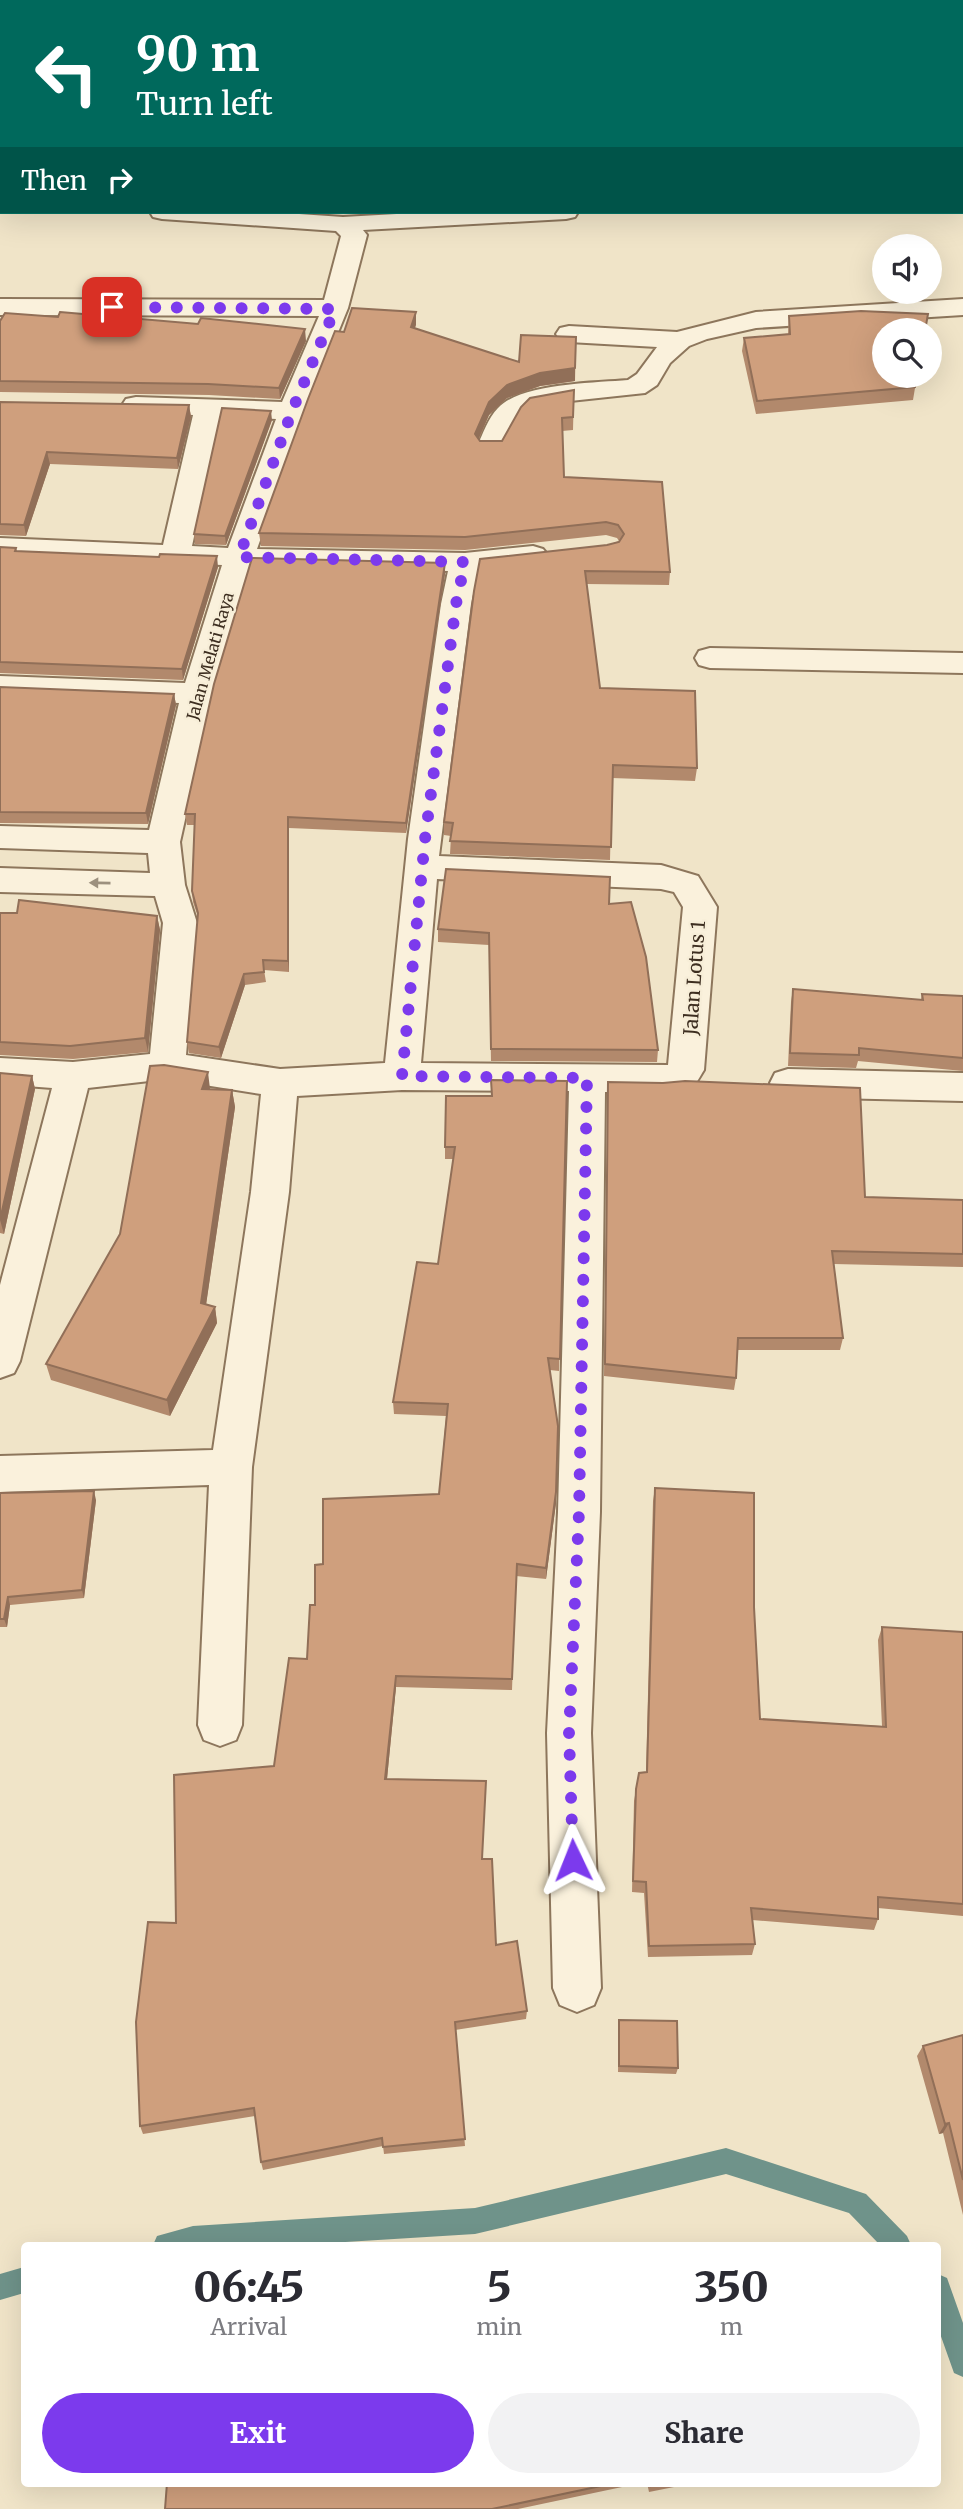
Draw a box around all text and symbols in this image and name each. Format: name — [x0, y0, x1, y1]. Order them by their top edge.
text: 90 m — [136, 23, 260, 84]
icon: left — [21, 28, 112, 119]
text: Turn left — [136, 84, 273, 124]
icon: right — [101, 161, 139, 199]
text: Then — [21, 164, 87, 197]
map controls — [872, 234, 942, 388]
button: sound — [872, 234, 942, 304]
pin — [82, 277, 142, 337]
icon: arrive — [93, 288, 131, 326]
button: search — [872, 318, 942, 388]
street label: Jalan Melati Raya — [182, 589, 238, 723]
one-way arrow — [89, 877, 111, 889]
street label: Jalan Lotus 1 — [678, 920, 710, 1037]
position arrow — [536, 1823, 610, 1897]
text: 06:45 — [193, 2261, 304, 2313]
text: 5 — [487, 2261, 512, 2313]
text: 350 — [694, 2261, 769, 2313]
text: Arrival — [210, 2312, 287, 2341]
text: min — [477, 2312, 522, 2341]
text: m — [720, 2312, 743, 2341]
button: Exit — [42, 2393, 474, 2473]
button: Share — [488, 2393, 920, 2473]

